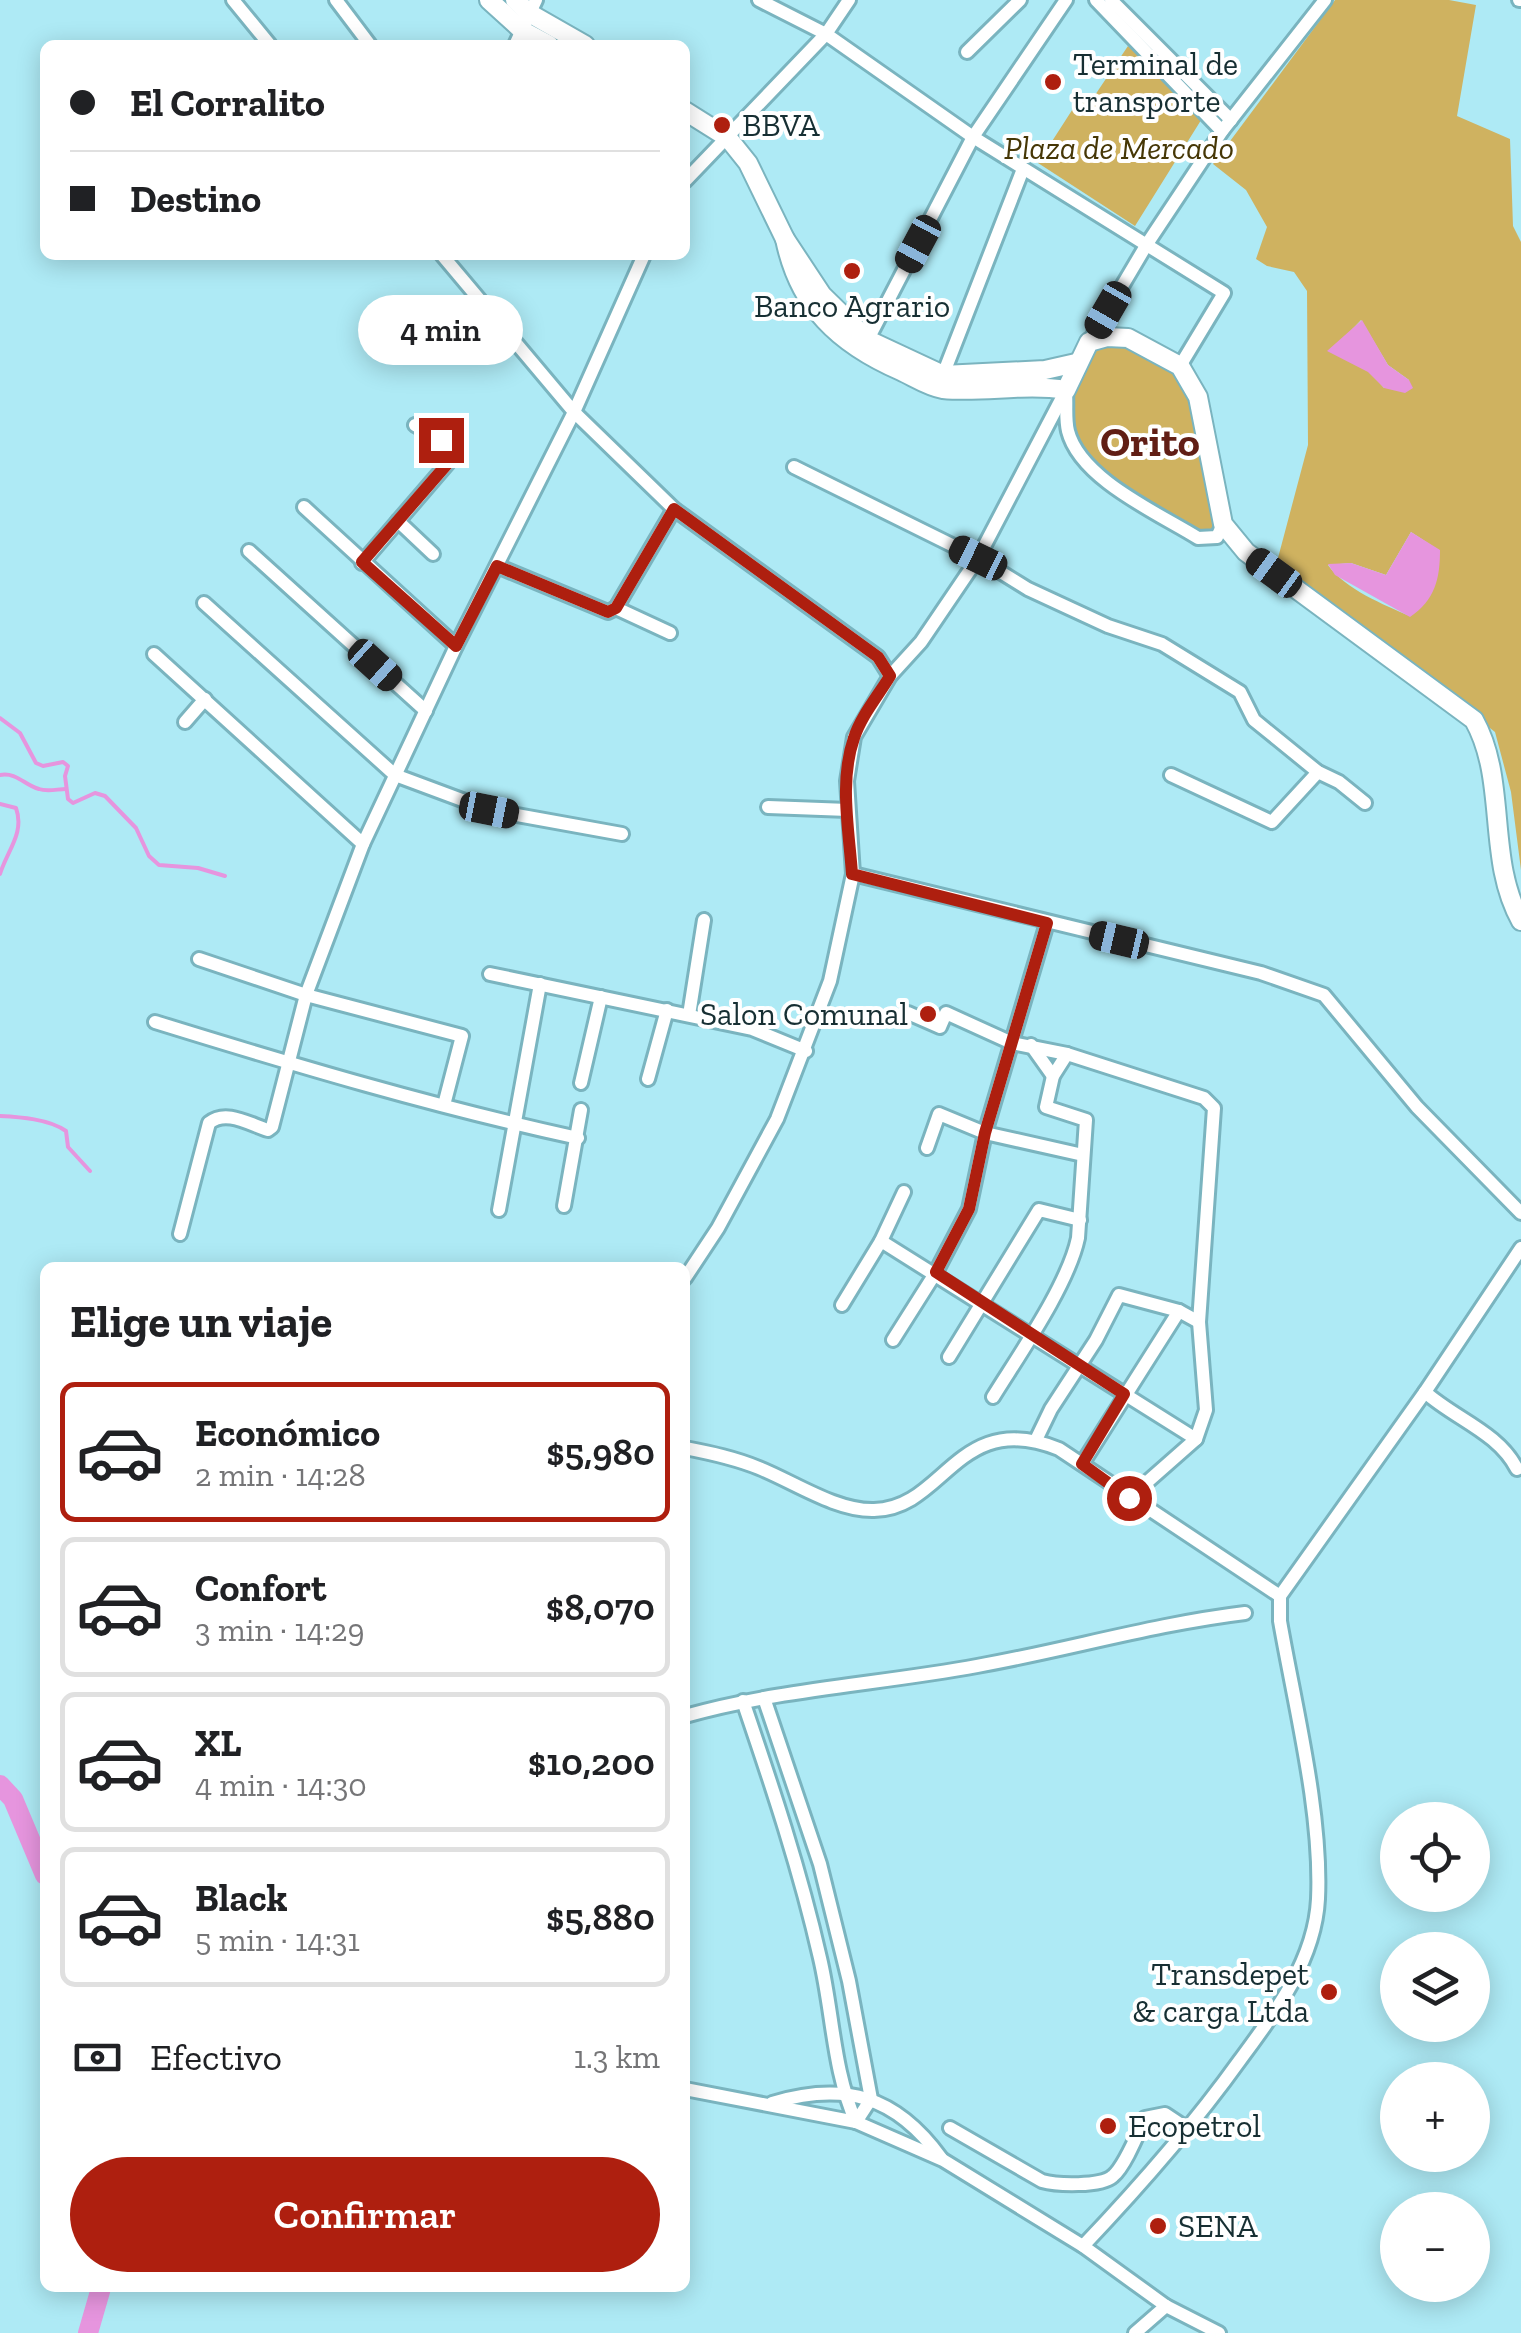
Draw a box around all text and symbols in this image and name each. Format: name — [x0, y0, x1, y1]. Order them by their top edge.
place label: Terminal de transporte — [1073, 45, 1238, 120]
marker: Terminal de transporte — [1042, 71, 1064, 93]
text: El Corralito — [130, 80, 325, 126]
place label: BBVA — [742, 106, 820, 144]
marker: BBVA — [711, 114, 733, 136]
park label: Plaza de Mercado — [1004, 129, 1234, 167]
text: Destino — [130, 176, 261, 222]
car — [891, 210, 945, 278]
marker: Banco Agrario — [841, 260, 863, 282]
car — [1080, 277, 1136, 343]
place label: Banco Agrario — [754, 287, 950, 325]
callout: 4 min — [358, 295, 524, 365]
text: 4 min — [400, 311, 481, 349]
district label: Orito — [1100, 416, 1200, 467]
route end — [419, 418, 464, 463]
car — [944, 531, 1012, 585]
car — [1241, 543, 1307, 603]
car — [343, 634, 407, 696]
car — [457, 790, 521, 830]
car — [1086, 919, 1152, 961]
place label: Salon Comunal — [700, 995, 908, 1033]
marker: Salon Comunal — [917, 1003, 939, 1025]
text: Elige un viaje — [70, 1295, 332, 1349]
icon: car — [75, 1407, 165, 1497]
text: Económico — [195, 1410, 380, 1456]
text: $5,980 — [546, 1429, 655, 1475]
text: 2 min · 14:28 — [195, 1456, 366, 1494]
route start — [1107, 1476, 1152, 1521]
icon: car — [75, 1562, 165, 1652]
text: Confort — [195, 1565, 326, 1611]
text: $8,070 — [546, 1584, 655, 1630]
text: 3 min · 14:29 — [195, 1611, 365, 1649]
icon: car — [75, 1717, 165, 1807]
text: XL — [195, 1720, 242, 1766]
text: $10,200 — [528, 1739, 655, 1785]
text: 4 min · 14:30 — [195, 1766, 367, 1804]
map controls — [1380, 1802, 1490, 2302]
button: locate — [1380, 1802, 1490, 1912]
icon: car — [75, 1872, 165, 1962]
text: Black — [195, 1875, 288, 1921]
text: $5,880 — [546, 1894, 655, 1940]
text: 5 min · 14:31 — [195, 1921, 360, 1959]
button: layers — [1380, 1932, 1490, 2042]
place label: Transdepet & carga Ltda — [1132, 1955, 1309, 2030]
marker: Transdepet & carga Ltda — [1318, 1981, 1340, 2003]
icon: cash — [70, 2030, 125, 2085]
text: Efectivo — [150, 2034, 282, 2080]
text: 1.3 km — [574, 2038, 660, 2076]
button: + — [1380, 2062, 1490, 2172]
place label: Ecopetrol — [1128, 2107, 1261, 2145]
marker: Ecopetrol — [1097, 2115, 1119, 2137]
button: Confirmar — [70, 2157, 660, 2272]
button: − — [1380, 2192, 1490, 2302]
place label: SENA — [1178, 2207, 1258, 2245]
marker: SENA — [1147, 2215, 1169, 2237]

